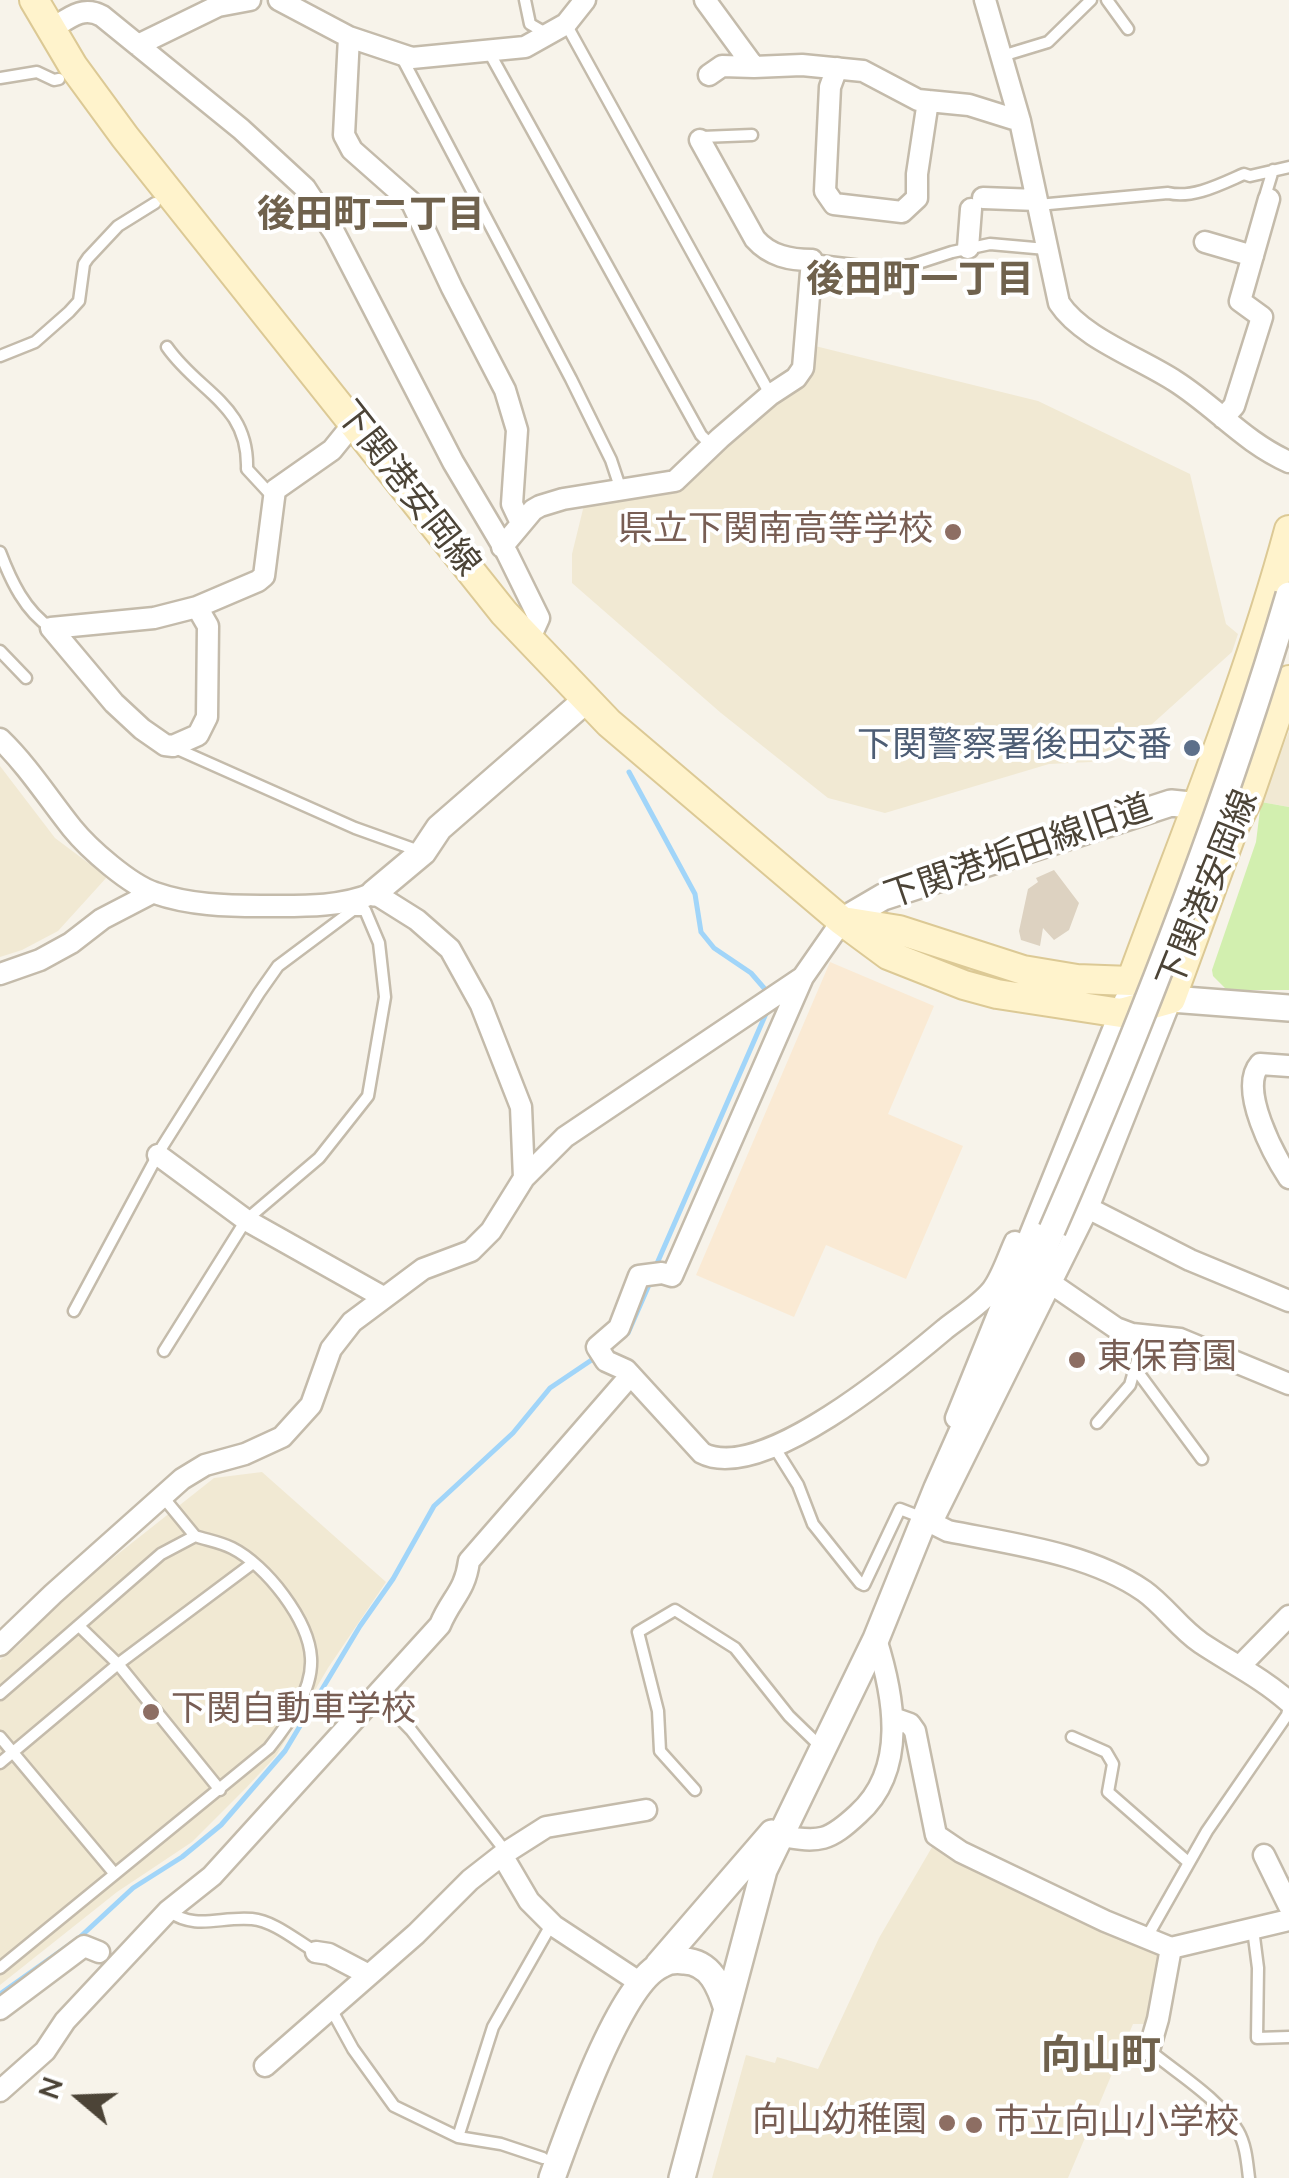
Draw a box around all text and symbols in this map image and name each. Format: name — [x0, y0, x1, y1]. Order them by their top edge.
district label: 後田町二丁目 — [257, 195, 485, 241]
district label: 後田町一丁目 — [806, 260, 1034, 306]
street label: 下関港安岡線 — [325, 394, 487, 586]
place label: 県立下関南高等学校 — [618, 511, 933, 553]
marker: 県立下関南高等学校 — [942, 521, 964, 543]
place label: 下関警察署後田交番 — [857, 727, 1172, 769]
marker: 下関警察署後田交番 — [1181, 737, 1203, 759]
street label: 下関港安岡線 — [1151, 785, 1269, 995]
street label: 下関港垢田線旧道 — [880, 789, 1158, 919]
place label: 東保育園 — [1097, 1339, 1237, 1381]
marker: 東保育園 — [1066, 1349, 1088, 1371]
place label: 下関自動車学校 — [171, 1691, 416, 1733]
marker: 下関自動車学校 — [140, 1701, 162, 1723]
district label: 向山町 — [1041, 2034, 1161, 2082]
north arrow — [30, 2048, 130, 2148]
text: N — [30, 2072, 73, 2104]
place label: 向山幼稚園 — [752, 2102, 927, 2144]
place label: 市立向山小学校 — [994, 2104, 1239, 2146]
marker: 向山幼稚園 — [936, 2112, 958, 2134]
marker: 市立向山小学校 — [963, 2114, 985, 2136]

